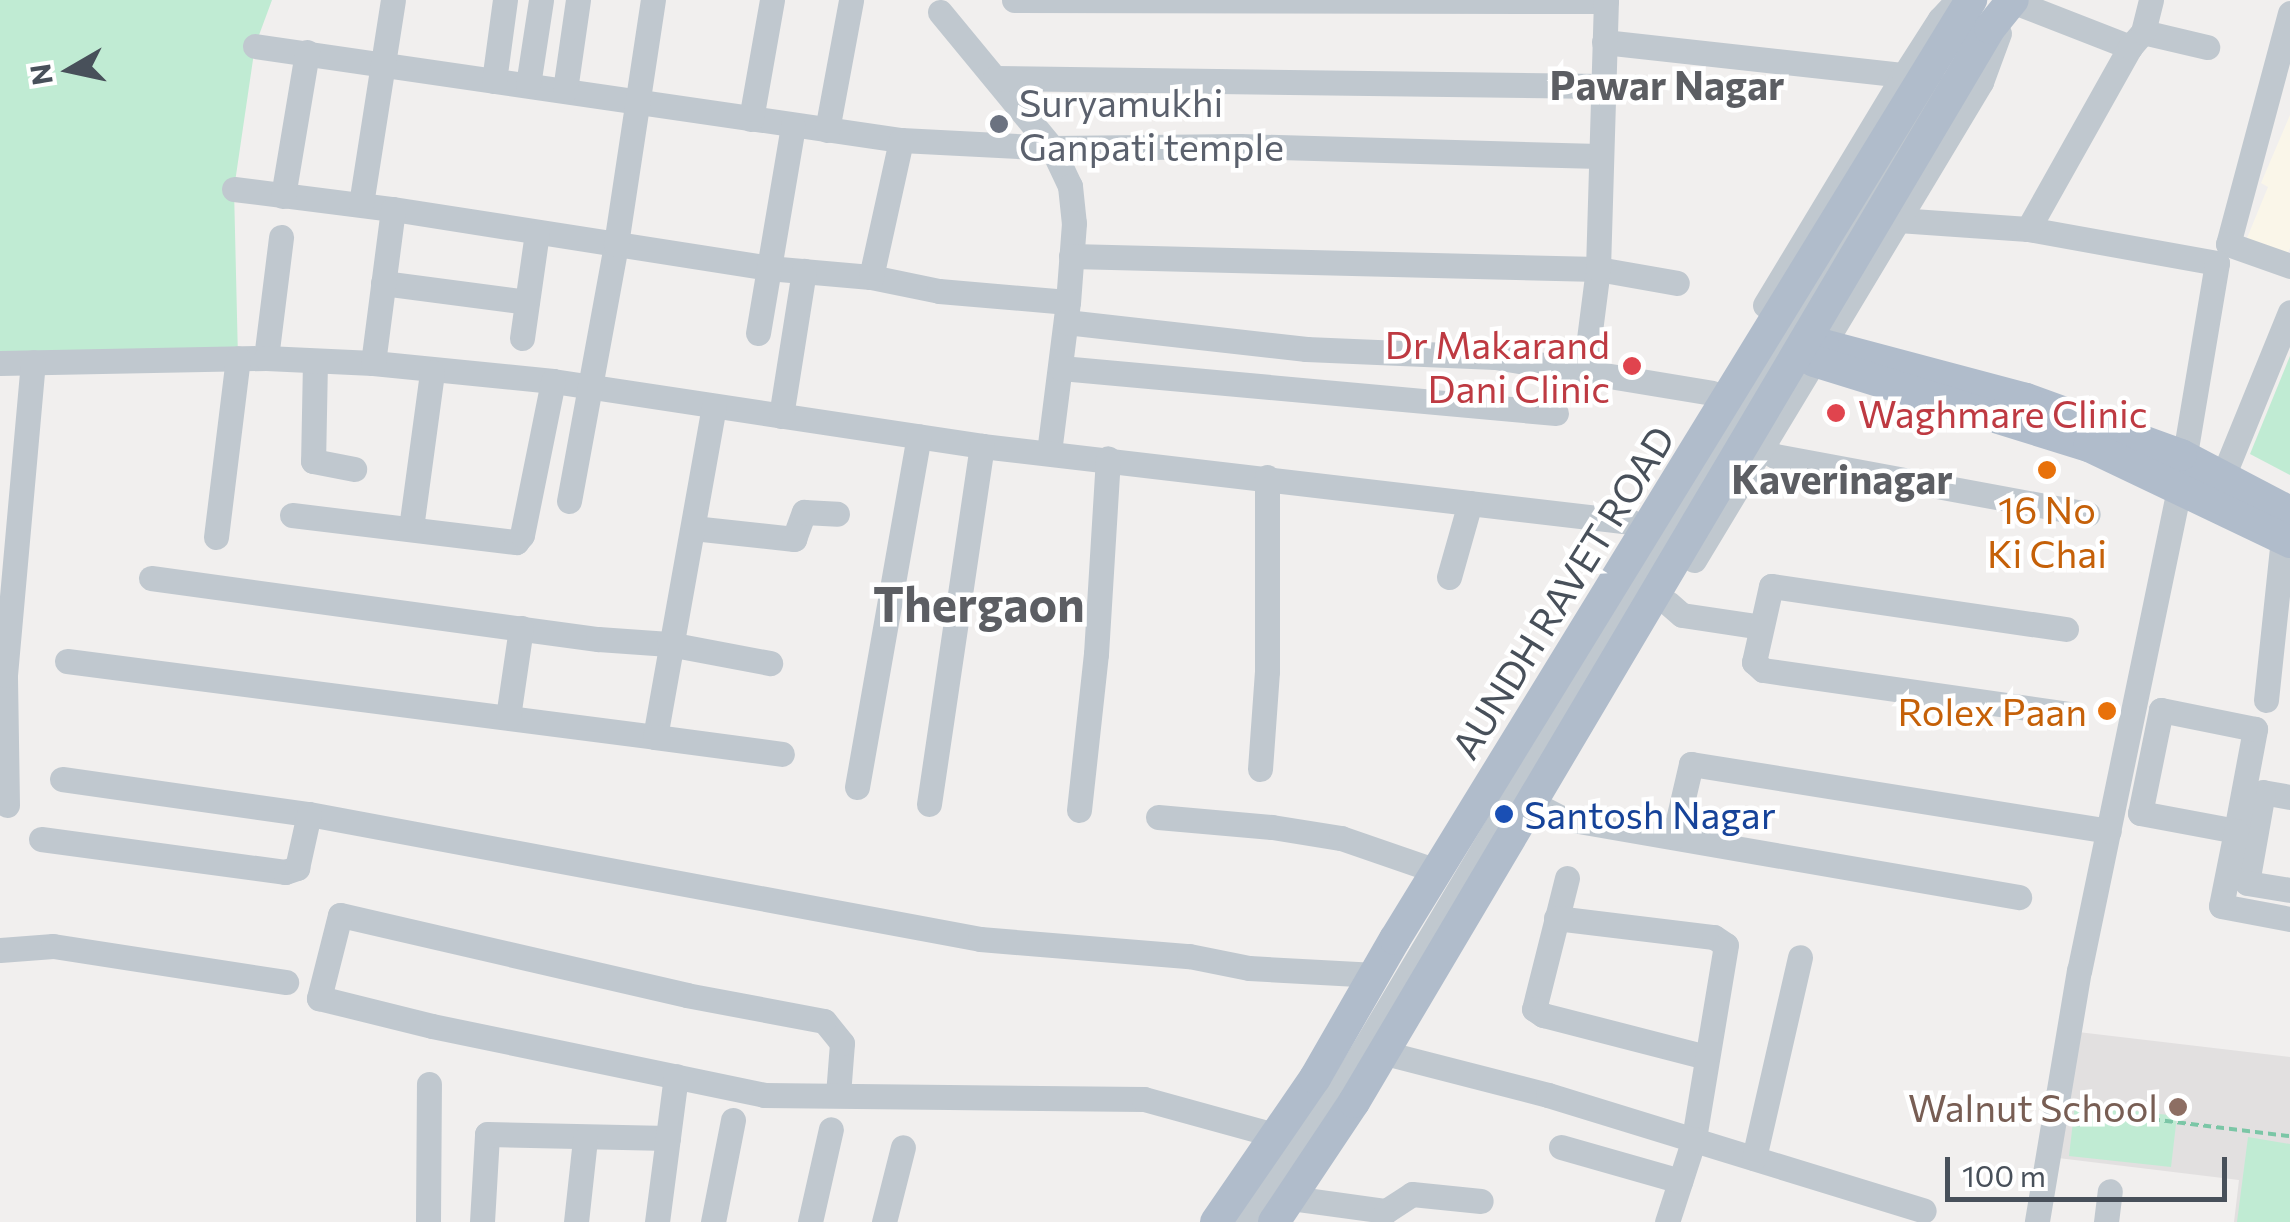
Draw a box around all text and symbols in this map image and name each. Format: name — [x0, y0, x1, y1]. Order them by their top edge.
north arrow — [20, 20, 120, 120]
district label: Pawar Nagar — [1549, 60, 1785, 108]
text: N — [22, 62, 59, 88]
place label: Suryamukhi Ganpati temple — [1019, 79, 1284, 168]
marker: Suryamukhi Ganpati temple — [988, 113, 1010, 135]
place label: Dr Makarand Dani Clinic — [1385, 321, 1610, 410]
marker: Dr Makarand Dani Clinic — [1619, 353, 1645, 379]
place label: Waghmare Clinic — [1858, 390, 2148, 436]
marker: Waghmare Clinic — [1823, 400, 1849, 426]
street label: AUNDH RAVET ROAD — [1441, 417, 1683, 767]
district label: Kaverinagar — [1731, 454, 1953, 502]
marker: 16 No Ki Chai — [2036, 459, 2058, 481]
place label: 16 No Ki Chai — [1987, 486, 2107, 576]
district label: Thergaon — [873, 574, 1085, 632]
place label: Rolex Paan — [1898, 688, 2087, 734]
marker: Rolex Paan — [2096, 700, 2118, 722]
place label: Santosh Nagar — [1524, 791, 1776, 837]
marker: Santosh Nagar — [1493, 803, 1515, 825]
place label: Walnut School — [1908, 1084, 2158, 1130]
marker: Walnut School — [2167, 1096, 2189, 1118]
scale bar — [1950, 1137, 2232, 1199]
text: 100 m — [1962, 1156, 2046, 1193]

